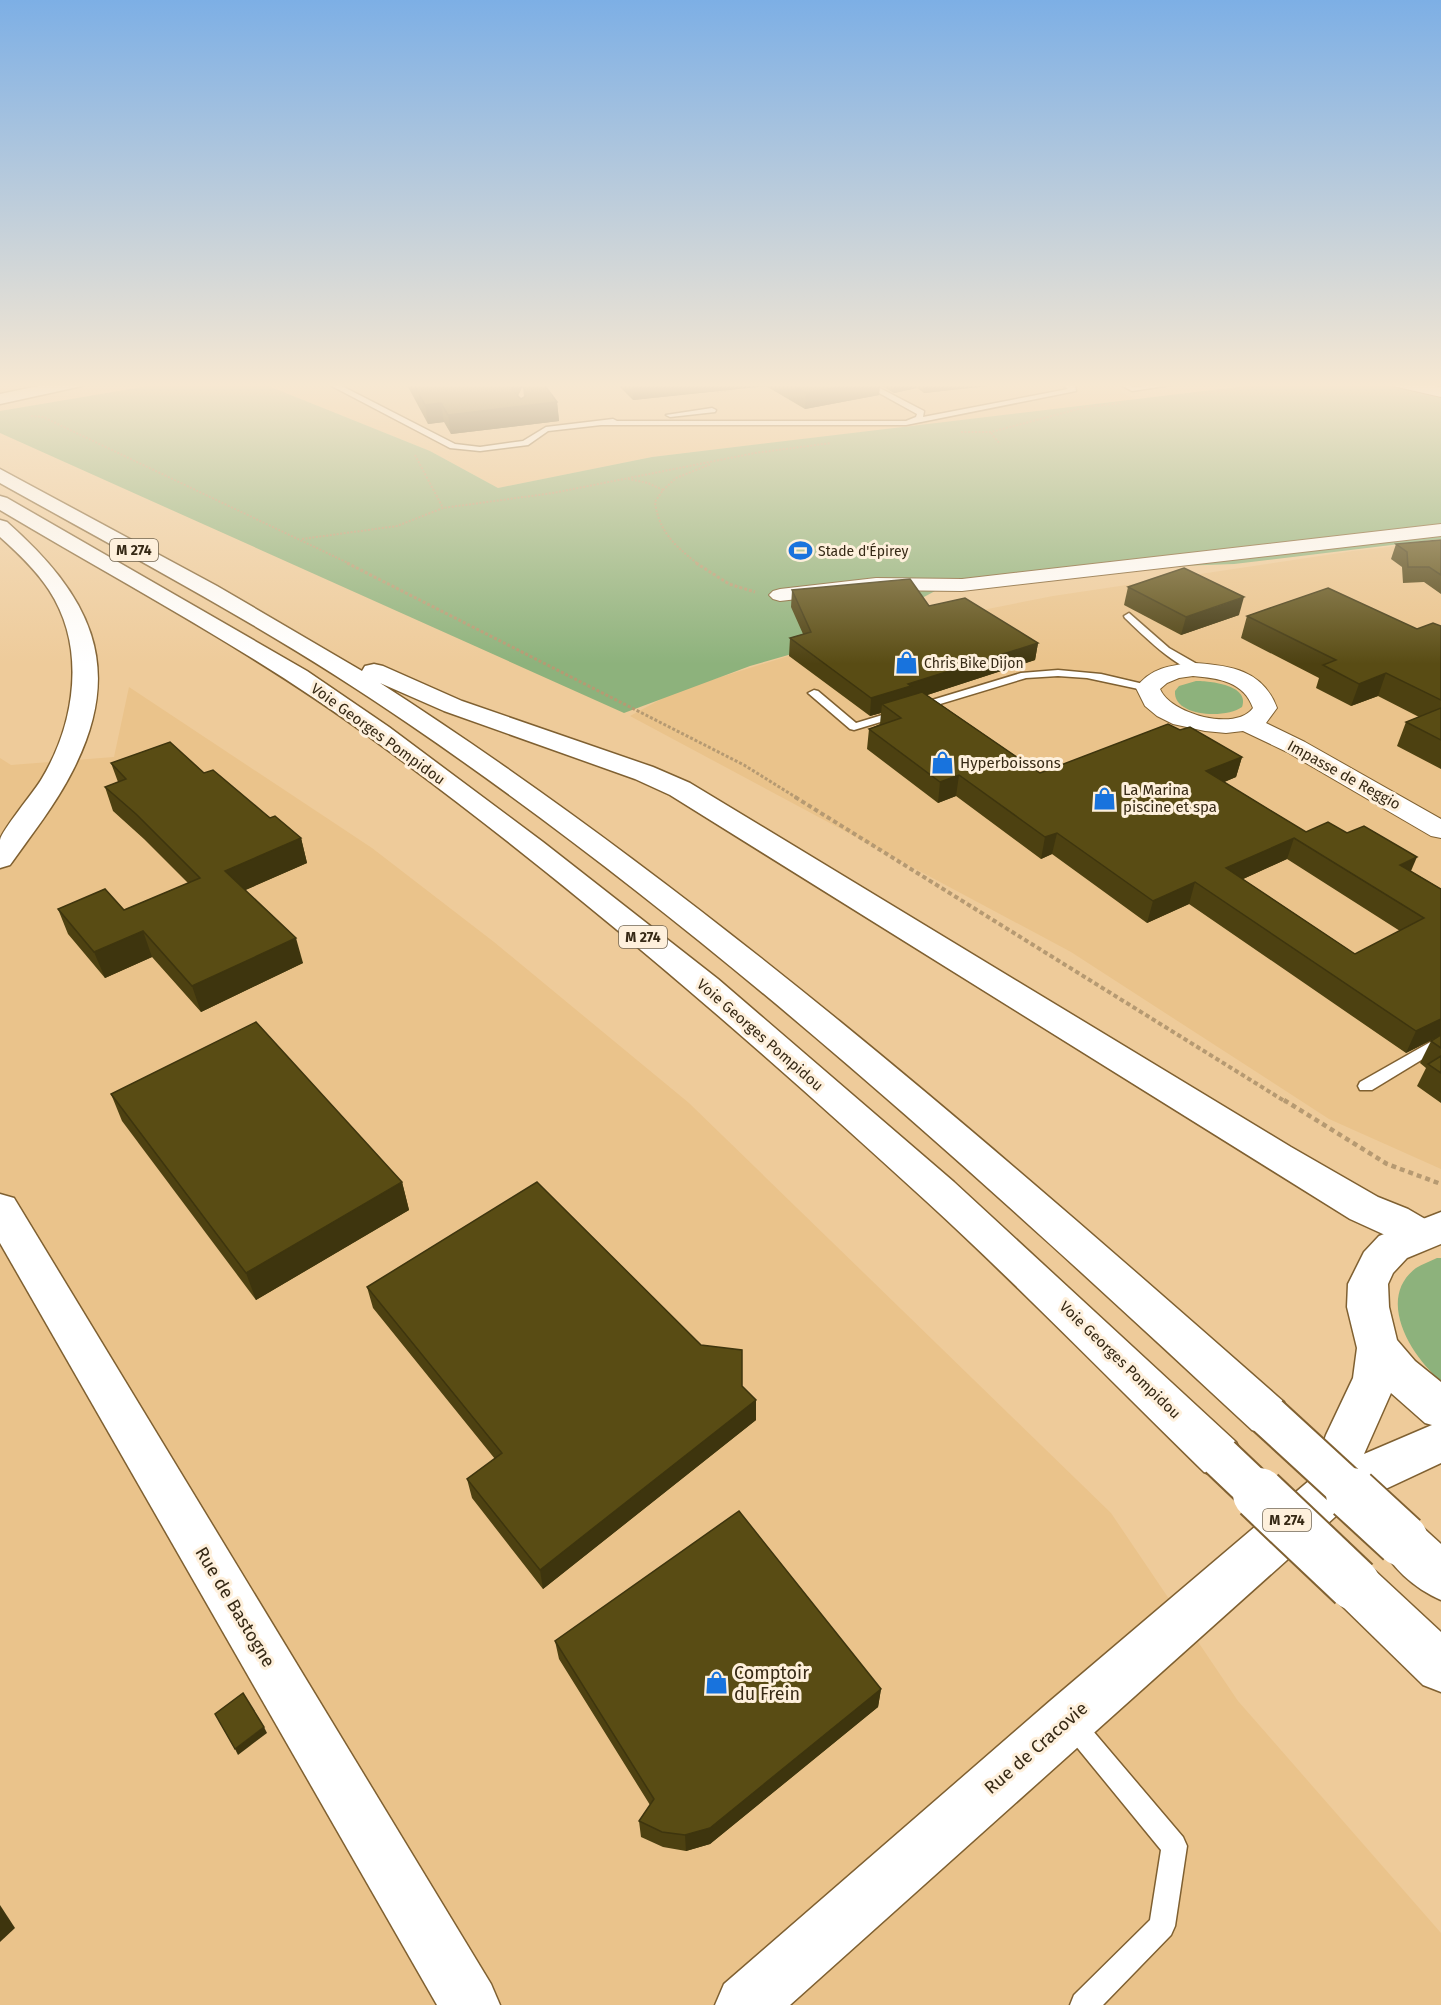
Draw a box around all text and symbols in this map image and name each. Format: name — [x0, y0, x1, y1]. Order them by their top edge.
sports icon: Stade d'Épirey — [787, 538, 813, 564]
road number: M 274 — [110, 539, 158, 561]
place label: Stade d'Épirey — [818, 542, 909, 560]
shop icon: Chris Bike Dijon — [893, 650, 919, 676]
place label: Chris Bike Dijon — [924, 655, 1024, 672]
street label: Voie Georges Pompidou — [307, 679, 449, 789]
street label: Impasse de Reggio — [1284, 736, 1404, 814]
shop icon: Hyperboissons — [929, 750, 955, 776]
place label: Hyperboissons — [960, 754, 1061, 772]
place label: La Marina piscine et spa — [1123, 781, 1217, 816]
shop icon: La Marina piscine et spa — [1092, 786, 1118, 812]
road number: M 274 — [619, 926, 667, 948]
street label: Voie Georges Pompidou — [693, 975, 827, 1095]
street label: Voie Georges Pompidou — [1056, 1298, 1184, 1422]
road number: M 274 — [1263, 1509, 1311, 1531]
street label: Rue de Bastogne — [190, 1543, 280, 1671]
place label: Comptoir du Frein — [734, 1662, 809, 1705]
shop icon: Comptoir du Frein — [703, 1670, 729, 1696]
street label: Rue de Cracovie — [980, 1697, 1092, 1799]

